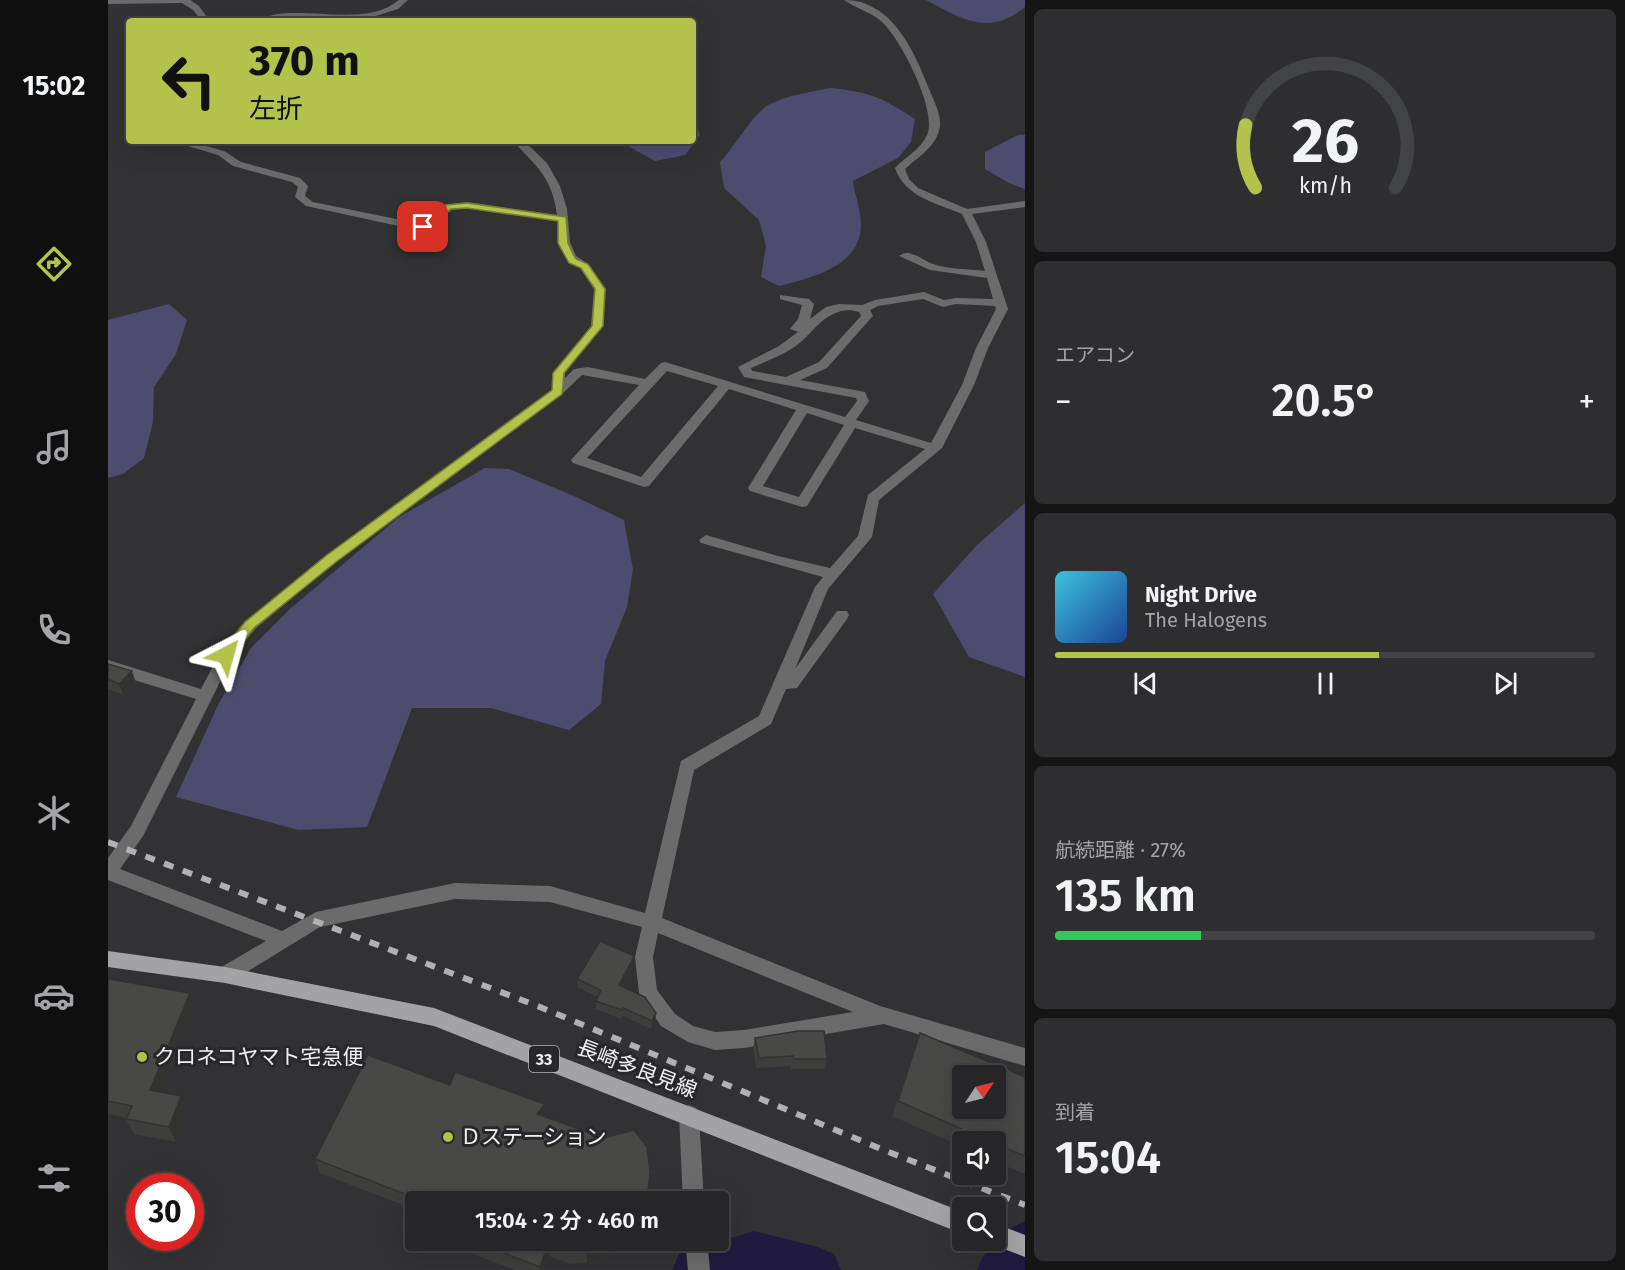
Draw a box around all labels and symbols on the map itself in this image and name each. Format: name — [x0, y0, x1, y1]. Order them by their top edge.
pin — [397, 201, 448, 252]
position arrow — [194, 623, 258, 687]
street label: 長崎多良見線 — [574, 1034, 700, 1104]
place label: クロネコヤマト宅急便 — [154, 1044, 364, 1070]
road number: 33 — [529, 1046, 559, 1072]
marker: クロネコヤマト宅急便 — [135, 1050, 149, 1064]
north arrow — [952, 1065, 1006, 1119]
place label: Ｄステーション — [460, 1124, 607, 1150]
marker: Ｄステーション — [441, 1130, 455, 1144]
speed limit sign: 30 — [126, 1173, 204, 1251]

